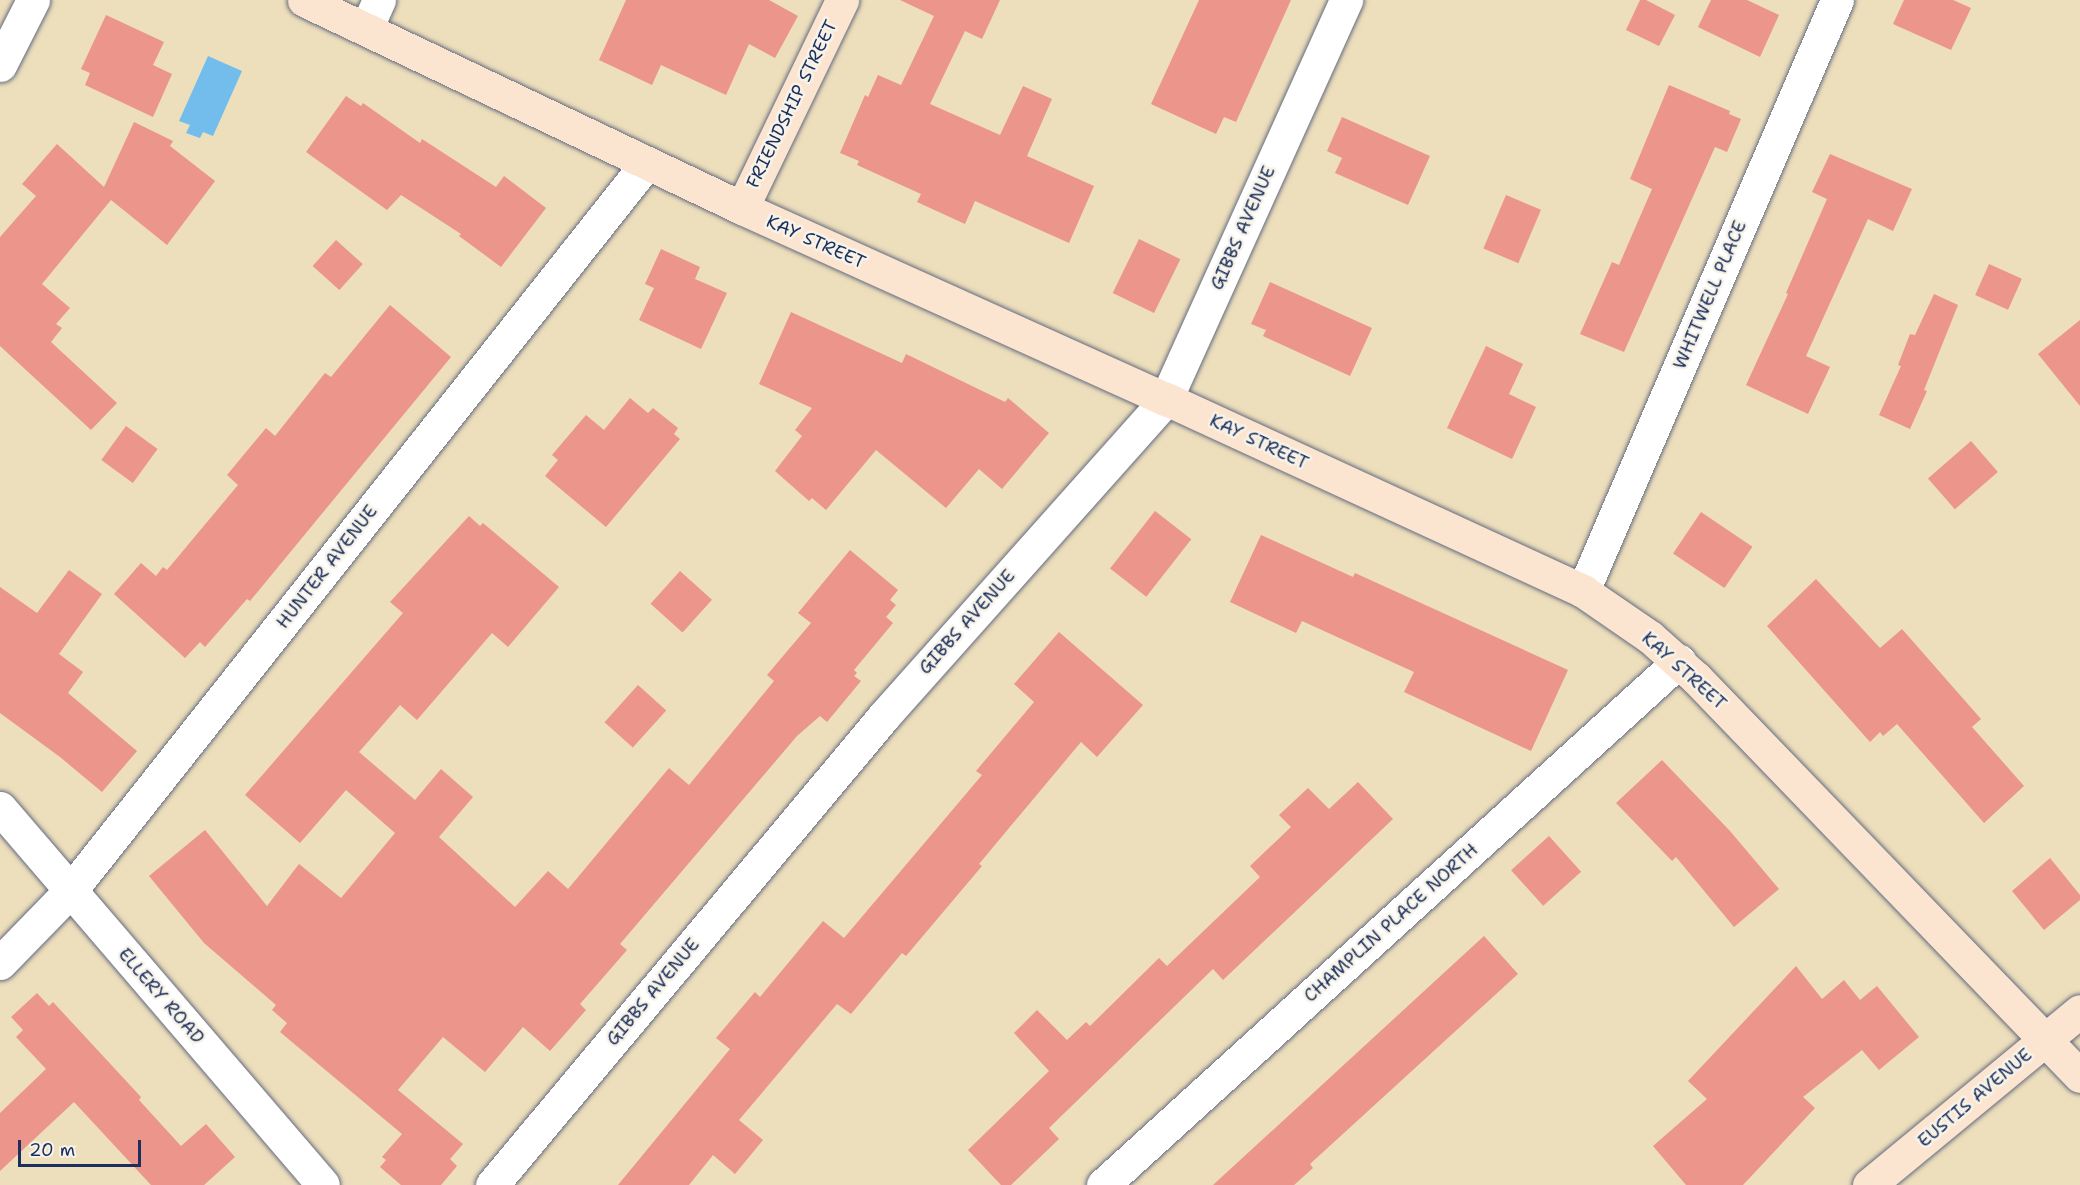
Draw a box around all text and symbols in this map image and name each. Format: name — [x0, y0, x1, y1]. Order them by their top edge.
street label: FRIENDSHIP STREET — [742, 17, 842, 191]
street label: GIBBS AVENUE — [1206, 163, 1280, 293]
street label: KAY STREET — [763, 211, 869, 273]
street label: WHITWELL PLACE — [1669, 218, 1751, 372]
street label: KAY STREET — [1206, 410, 1312, 474]
street label: HUNTER AVENUE — [272, 501, 382, 633]
street label: GIBBS AVENUE — [914, 565, 1020, 679]
street label: KAY STREET — [1637, 627, 1731, 715]
street label: CHAMPLIN PLACE NORTH — [1300, 839, 1482, 1007]
street label: GIBBS AVENUE — [602, 934, 704, 1050]
street label: ELLERY ROAD — [114, 944, 208, 1048]
street label: EUSTIS AVENUE — [1914, 1044, 2036, 1152]
scale bar — [21, 1128, 144, 1166]
text: 20 m — [29, 1138, 75, 1162]

